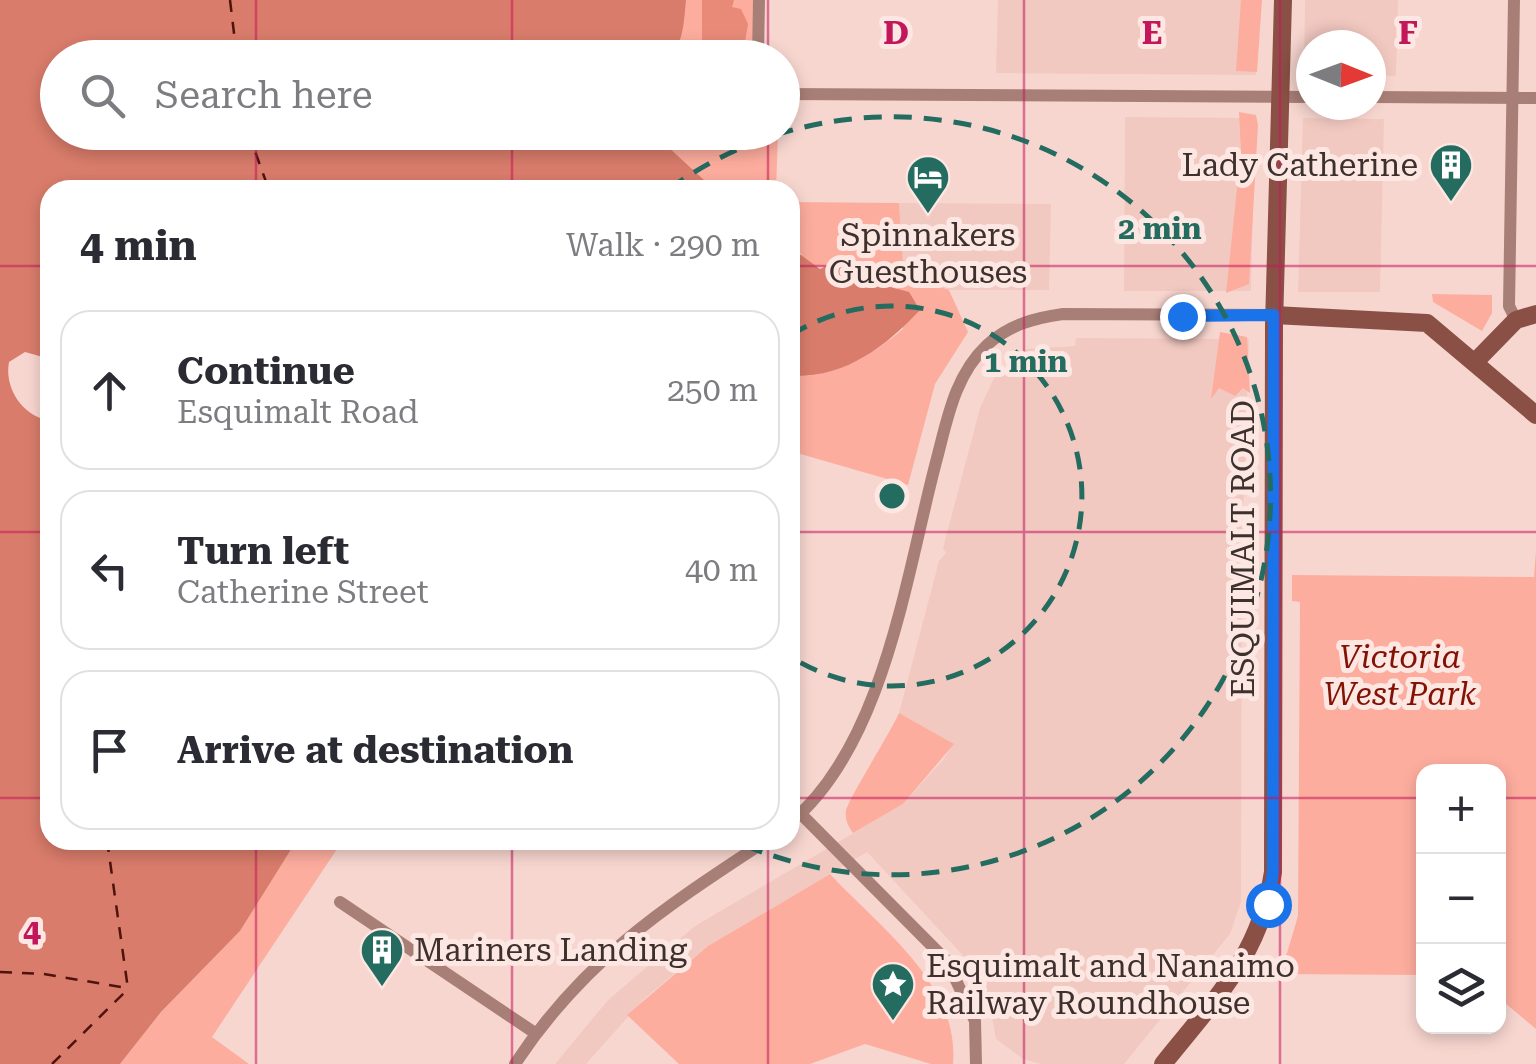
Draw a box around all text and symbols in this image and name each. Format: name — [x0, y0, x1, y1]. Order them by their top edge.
text: D — [883, 14, 909, 52]
text: E — [1142, 14, 1162, 52]
text: F — [1398, 14, 1418, 52]
north arrow — [1296, 30, 1386, 120]
search box — [40, 40, 800, 150]
icon: search — [75, 68, 130, 123]
text: Search here — [155, 73, 373, 117]
building icon: Lady Catherine — [1428, 142, 1474, 203]
place label: Lady Catherine — [1182, 146, 1418, 184]
hotel icon: Spinnakers Guesthouses — [905, 154, 951, 215]
text: 2 min — [1118, 211, 1202, 246]
place label: Spinnakers Guesthouses — [829, 216, 1027, 291]
text: 4 min — [80, 221, 197, 270]
text: Walk · 290 m — [566, 226, 760, 264]
route end — [1160, 294, 1206, 340]
text: 1 min — [984, 344, 1068, 379]
text: Continue — [177, 349, 355, 393]
icon: ahead — [82, 363, 137, 418]
text: 250 m — [667, 371, 758, 409]
text: Esquimalt Road — [177, 393, 418, 431]
street label: ESQUIMALT ROAD — [1224, 400, 1262, 698]
centre of rings — [874, 478, 910, 514]
text: Turn left — [177, 529, 349, 573]
icon: left — [82, 543, 137, 598]
text: 40 m — [685, 551, 758, 589]
text: Catherine Street — [177, 573, 429, 611]
park label: Victoria West Park — [1324, 638, 1477, 713]
icon: arrive — [82, 723, 137, 778]
text: Arrive at destination — [177, 728, 573, 772]
map controls — [1416, 764, 1506, 1034]
button: + — [1416, 764, 1506, 854]
button: − — [1416, 854, 1506, 944]
route start — [1246, 882, 1292, 928]
text: 4 — [23, 912, 41, 950]
building icon: Mariners Landing — [359, 927, 405, 988]
place label: Mariners Landing — [414, 931, 688, 969]
button: layers — [1416, 944, 1506, 1034]
place label: Esquimalt and Nanaimo Railway Roundhouse — [926, 947, 1295, 1022]
place icon: Esquimalt and Nanaimo Railway Roundhouse — [870, 961, 916, 1022]

